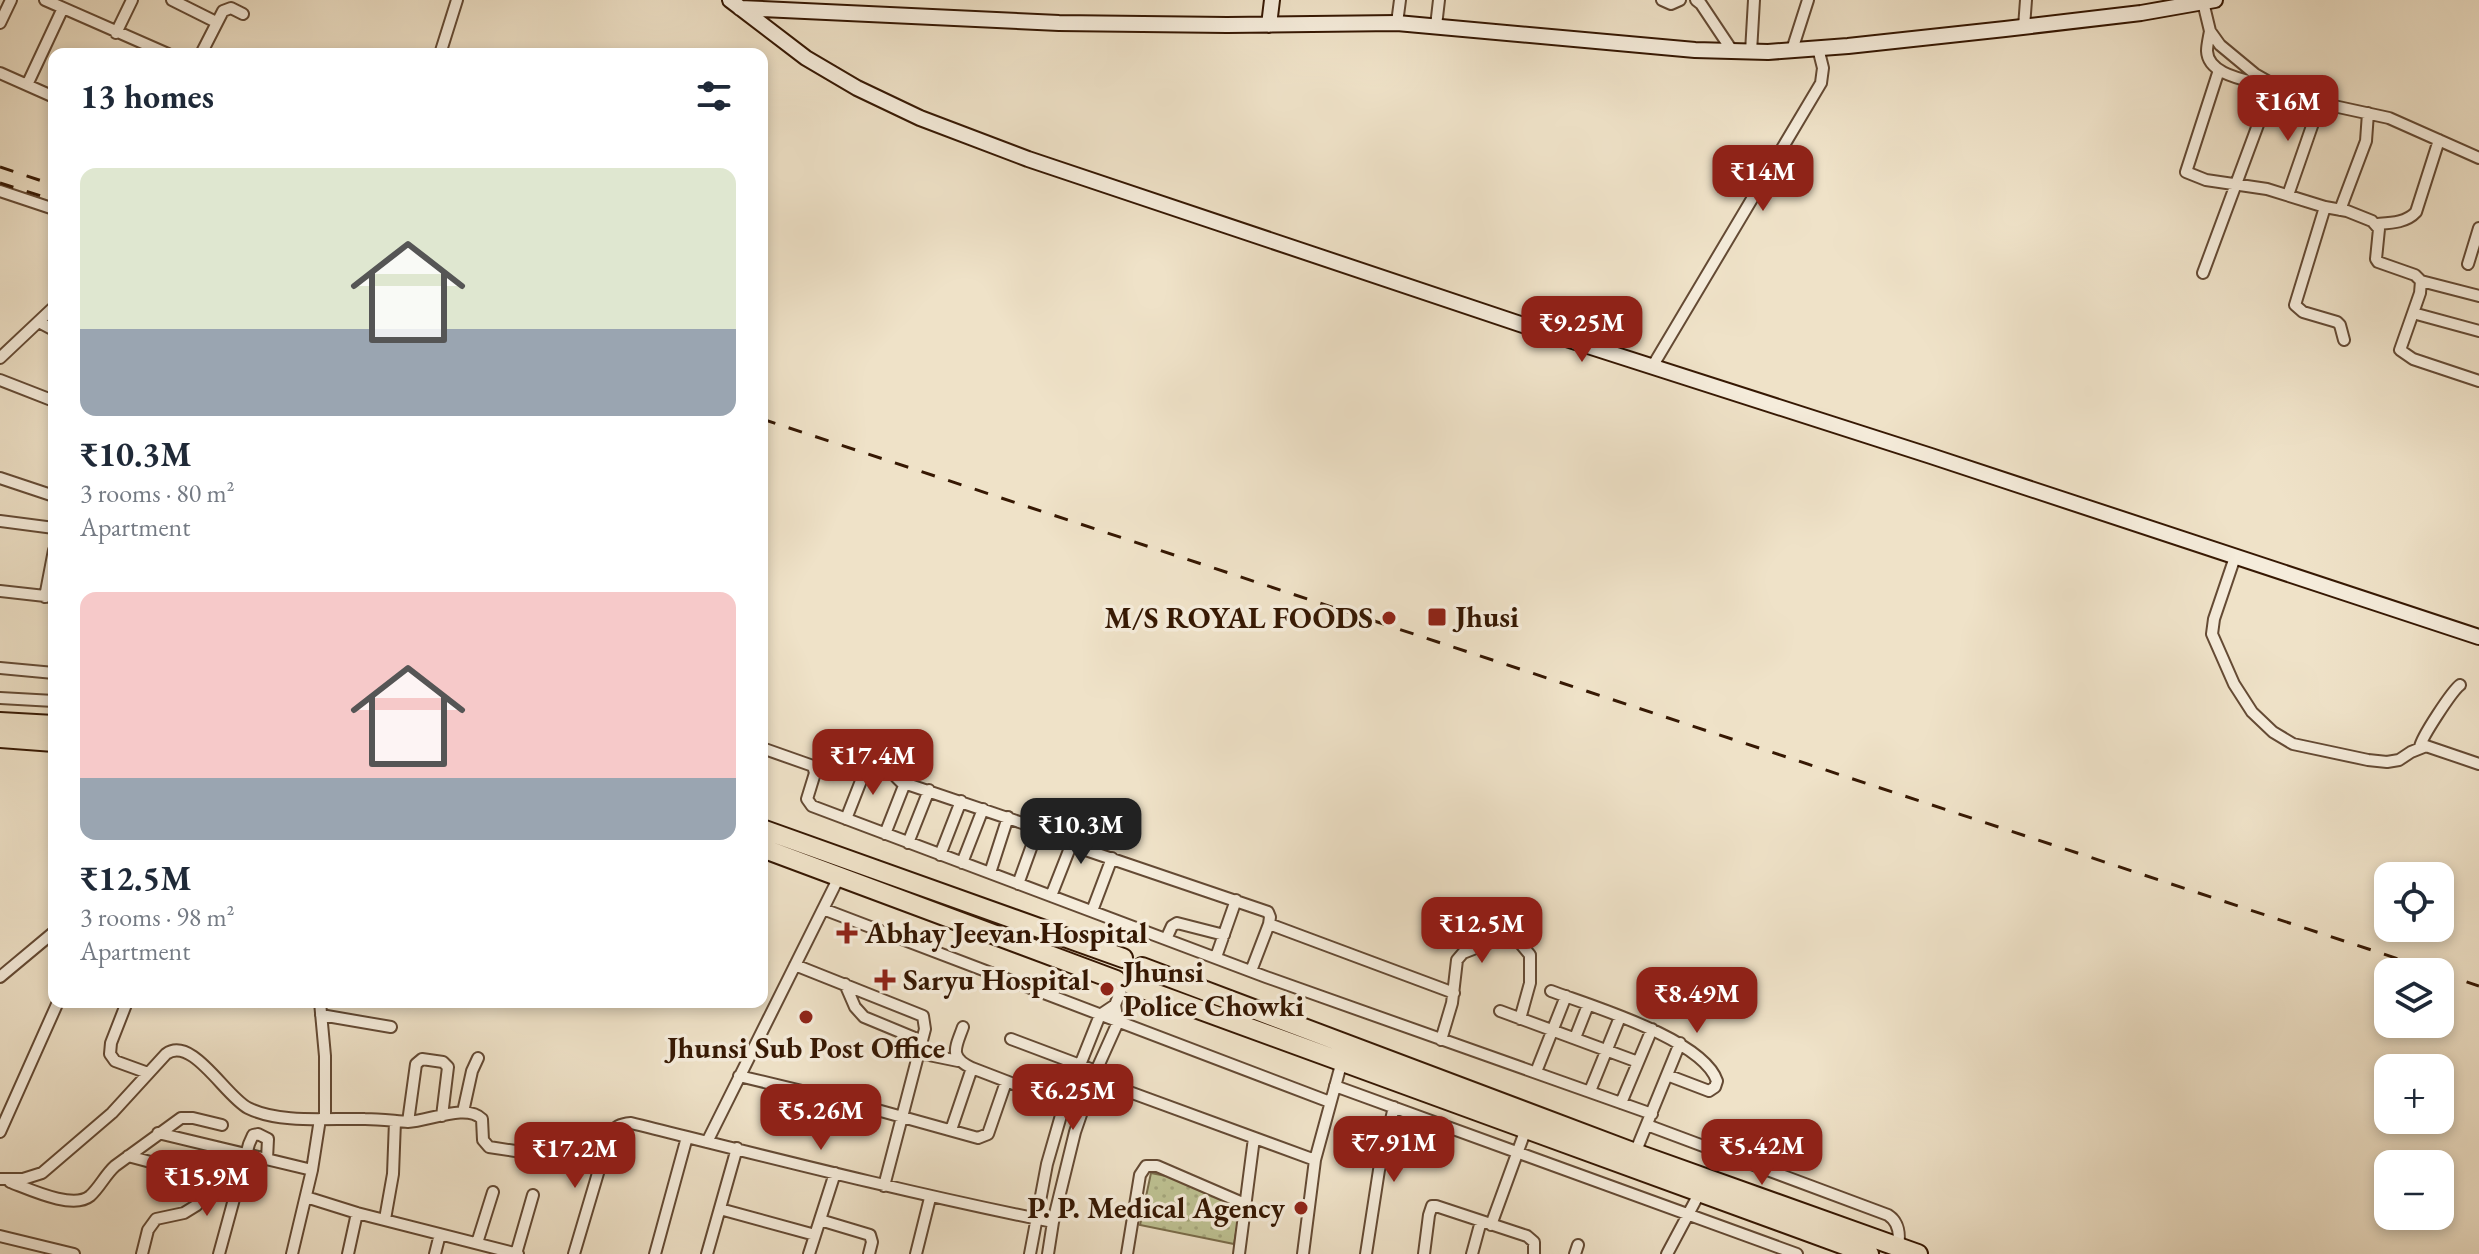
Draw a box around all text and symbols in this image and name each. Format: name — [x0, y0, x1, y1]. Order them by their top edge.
text: 13 homes — [80, 74, 214, 118]
icon: filters — [692, 74, 736, 118]
pin: ₹16M — [2241, 75, 2335, 143]
text: ₹16M — [2255, 84, 2321, 118]
pin: ₹14M — [1716, 145, 1810, 213]
text: ₹14M — [1730, 154, 1796, 188]
icon: home — [336, 220, 480, 364]
pin: ₹9.25M — [1517, 296, 1647, 364]
text: ₹9.25M — [1539, 305, 1625, 339]
text: ₹10.3M — [80, 432, 192, 476]
text: 3 rooms · 80 m² — [80, 476, 235, 510]
text: Apartment — [80, 510, 190, 544]
place label: Jhusi — [1452, 597, 1519, 636]
place label: M/S ROYAL FOODS — [1104, 598, 1373, 637]
marker: Jhusi — [1426, 606, 1448, 628]
marker: M/S ROYAL FOODS — [1380, 609, 1398, 627]
icon: home — [336, 644, 480, 788]
pin: ₹17.4M — [808, 729, 938, 797]
text: ₹17.4M — [830, 738, 916, 772]
pin: ₹10.3M — [1016, 798, 1146, 866]
text: ₹10.3M — [1038, 807, 1124, 841]
text: ₹12.5M — [80, 856, 192, 900]
map controls — [2374, 862, 2454, 1230]
button: locate — [2374, 862, 2454, 942]
pin: ₹12.5M — [1417, 897, 1547, 965]
text: 3 rooms · 98 m² — [80, 900, 235, 934]
text: ₹12.5M — [1439, 906, 1525, 940]
place label: Abhay Jeevan Hospital — [864, 913, 1148, 952]
marker: Abhay Jeevan Hospital — [836, 922, 858, 944]
text: Apartment — [80, 934, 190, 968]
place label: Jhunsi Police Chowki — [1120, 952, 1304, 1025]
button: layers — [2374, 958, 2454, 1038]
place label: Saryu Hospital — [903, 960, 1090, 999]
pin: ₹8.49M — [1632, 967, 1762, 1035]
marker: Saryu Hospital — [874, 969, 896, 991]
text: ₹8.49M — [1654, 976, 1740, 1010]
marker: Jhunsi Police Chowki — [1098, 980, 1116, 998]
marker: Jhunsi Sub Post Office — [797, 1008, 815, 1026]
place label: Jhunsi Sub Post Office — [664, 1028, 945, 1067]
button: + — [2374, 1054, 2454, 1134]
pin: ₹6.25M — [1008, 1064, 1138, 1132]
text: ₹6.25M — [1030, 1073, 1116, 1107]
pin: ₹5.26M — [756, 1084, 886, 1152]
text: ₹5.26M — [778, 1093, 864, 1127]
pin: ₹7.91M — [1329, 1116, 1459, 1184]
pin: ₹5.42M — [1697, 1119, 1827, 1187]
pin: ₹17.2M — [510, 1122, 640, 1190]
text: ₹7.91M — [1351, 1125, 1437, 1159]
text: ₹5.42M — [1719, 1128, 1805, 1162]
text: ₹17.2M — [532, 1131, 618, 1165]
pin: ₹15.9M — [142, 1150, 272, 1218]
button: − — [2374, 1150, 2454, 1230]
text: ₹15.9M — [164, 1159, 250, 1193]
place label: P. P. Medical Agency — [1027, 1188, 1286, 1227]
marker: P. P. Medical Agency — [1292, 1199, 1310, 1217]

